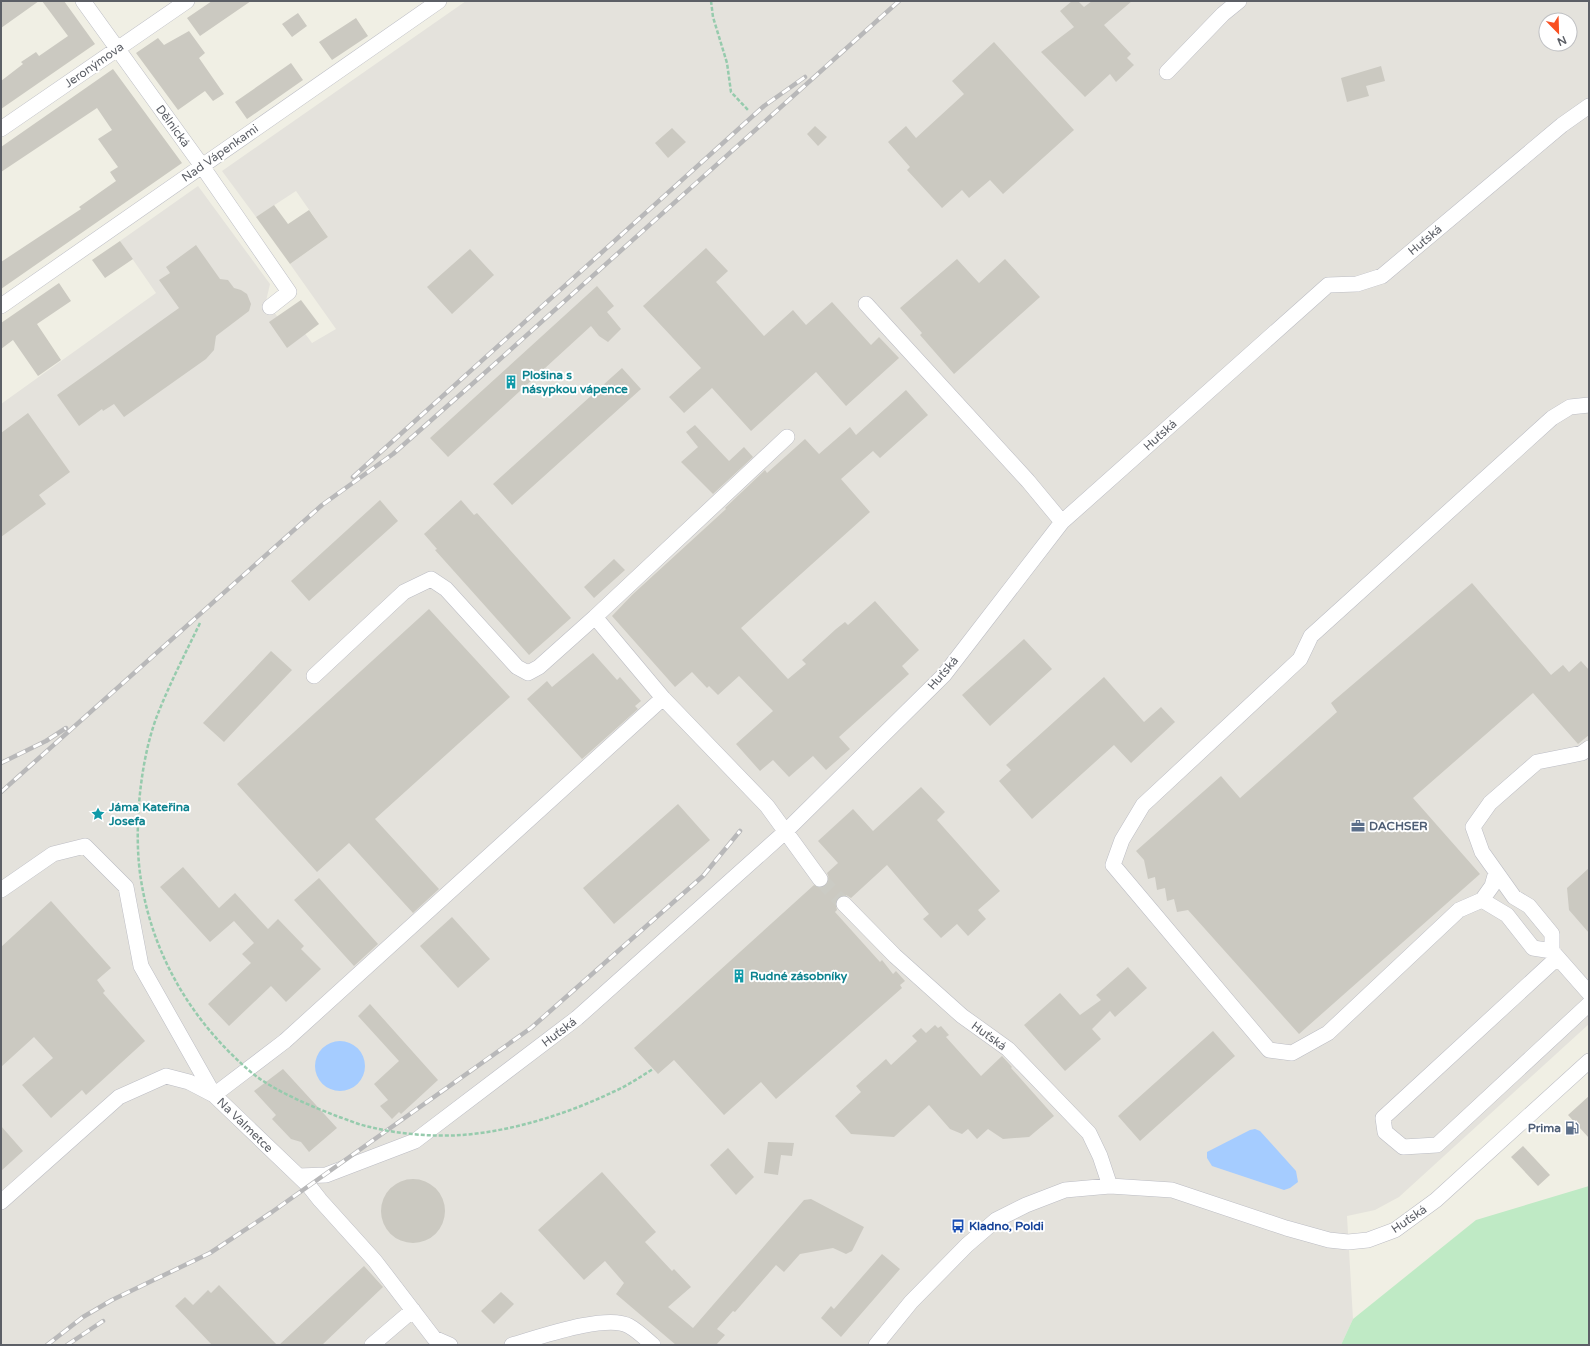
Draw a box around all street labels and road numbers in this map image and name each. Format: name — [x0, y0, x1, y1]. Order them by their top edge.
street label: Jeronýmova — [62, 39, 126, 91]
street label: Dělnická — [153, 102, 193, 150]
street label: Nad Vápenkami — [179, 121, 261, 185]
street label: Huťská — [1405, 222, 1445, 258]
street label: Huťská — [1141, 417, 1179, 453]
street label: Huťská — [925, 653, 961, 693]
street label: Huťská — [539, 1014, 579, 1050]
street label: Huťská — [969, 1019, 1009, 1053]
street label: Na Valmetce — [214, 1095, 276, 1155]
street label: Huťská — [1389, 1202, 1429, 1236]

